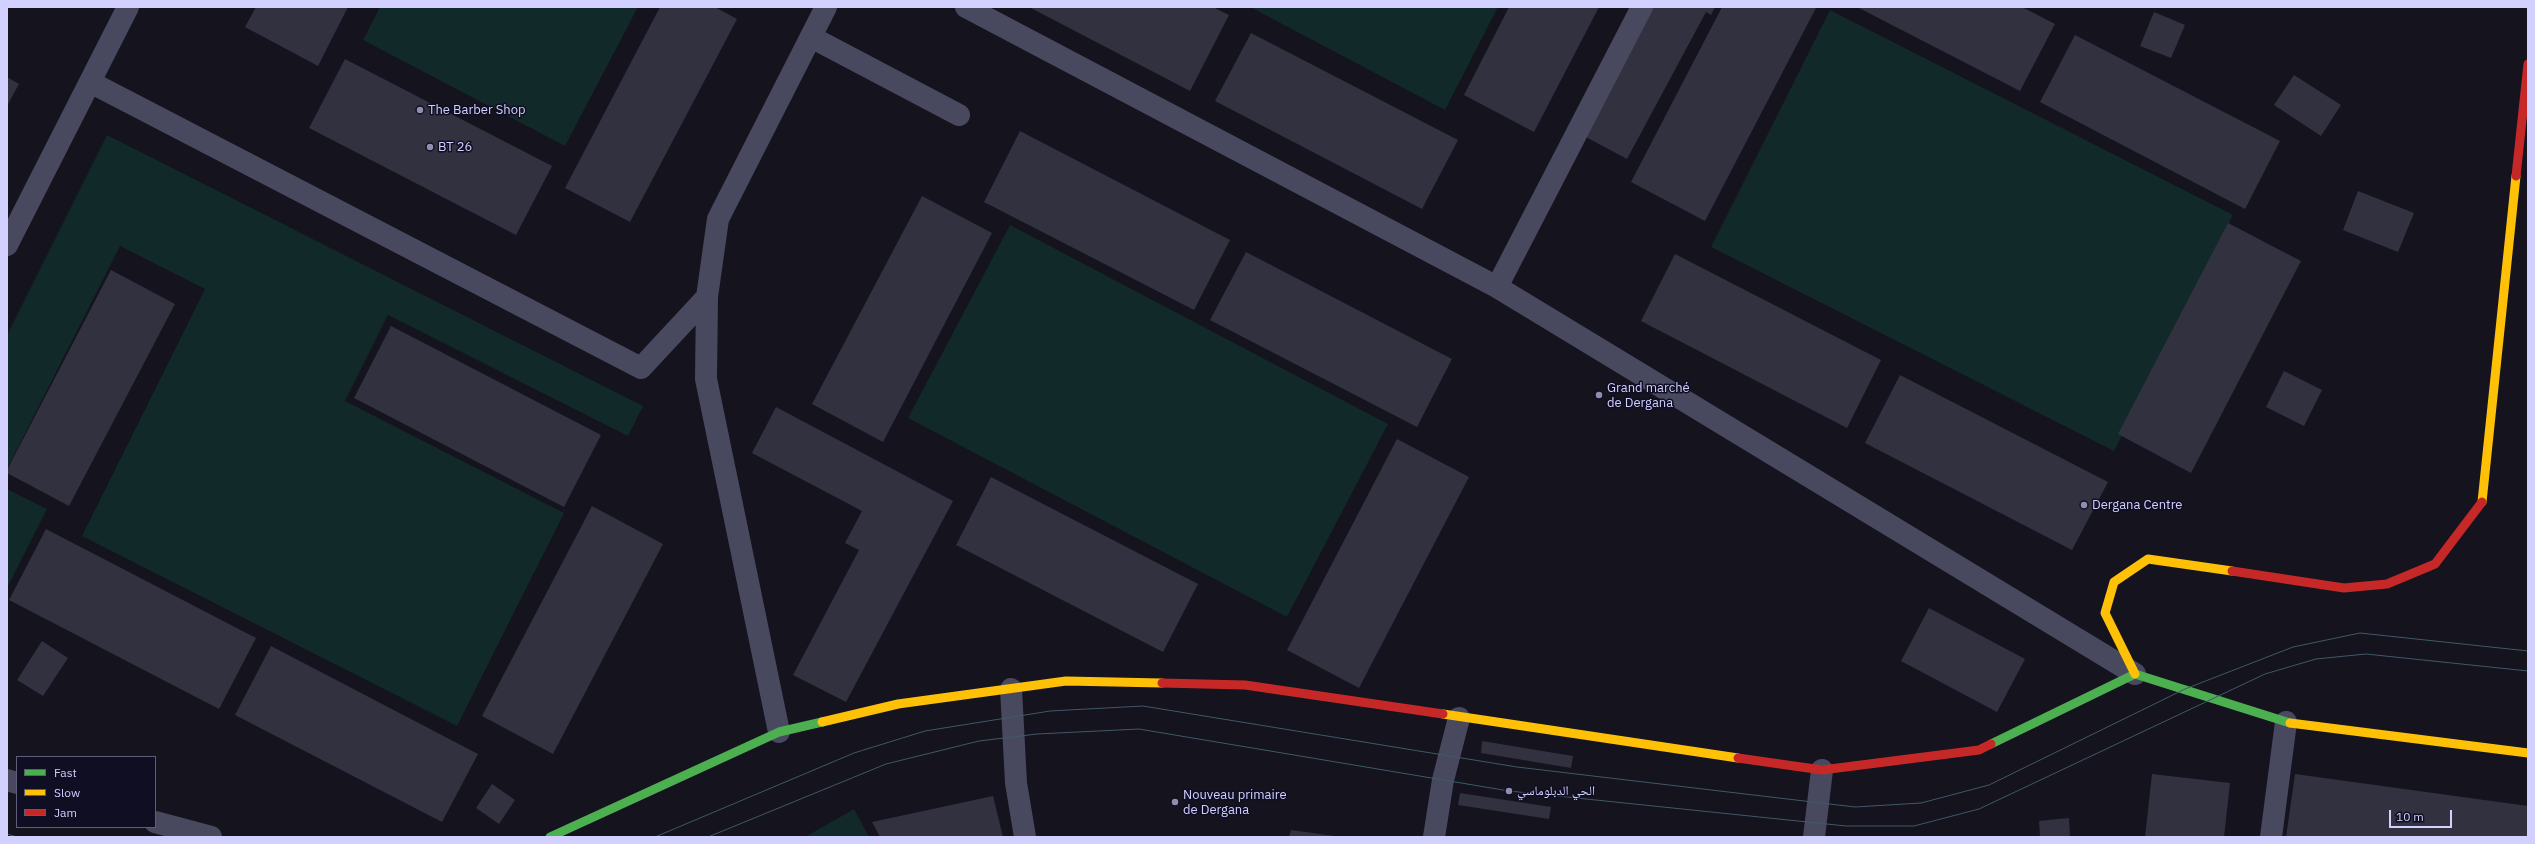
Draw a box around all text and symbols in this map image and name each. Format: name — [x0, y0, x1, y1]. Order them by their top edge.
place label: The Barber Shop — [428, 102, 525, 118]
marker: The Barber Shop — [415, 105, 425, 115]
place label: BT 26 — [438, 139, 472, 155]
marker: BT 26 — [425, 142, 435, 152]
place label: Grand marché de Dergana — [1607, 380, 1690, 411]
marker: Grand marché de Dergana — [1594, 390, 1604, 400]
place label: Dergana Centre — [2092, 497, 2182, 513]
marker: Dergana Centre — [2079, 500, 2089, 510]
legend — [16, 756, 156, 828]
text: Fast — [54, 765, 77, 780]
place label: الحي الدبلوماسي — [1517, 783, 1595, 799]
text: Slow — [54, 785, 80, 800]
marker: الحي الدبلوماسي — [1504, 786, 1514, 796]
place label: Nouveau primaire de Dergana — [1183, 787, 1287, 818]
marker: Nouveau primaire de Dergana — [1170, 797, 1180, 807]
scale bar — [2391, 802, 2454, 828]
text: Jam — [54, 805, 77, 820]
text: 10 m — [2396, 809, 2424, 824]

